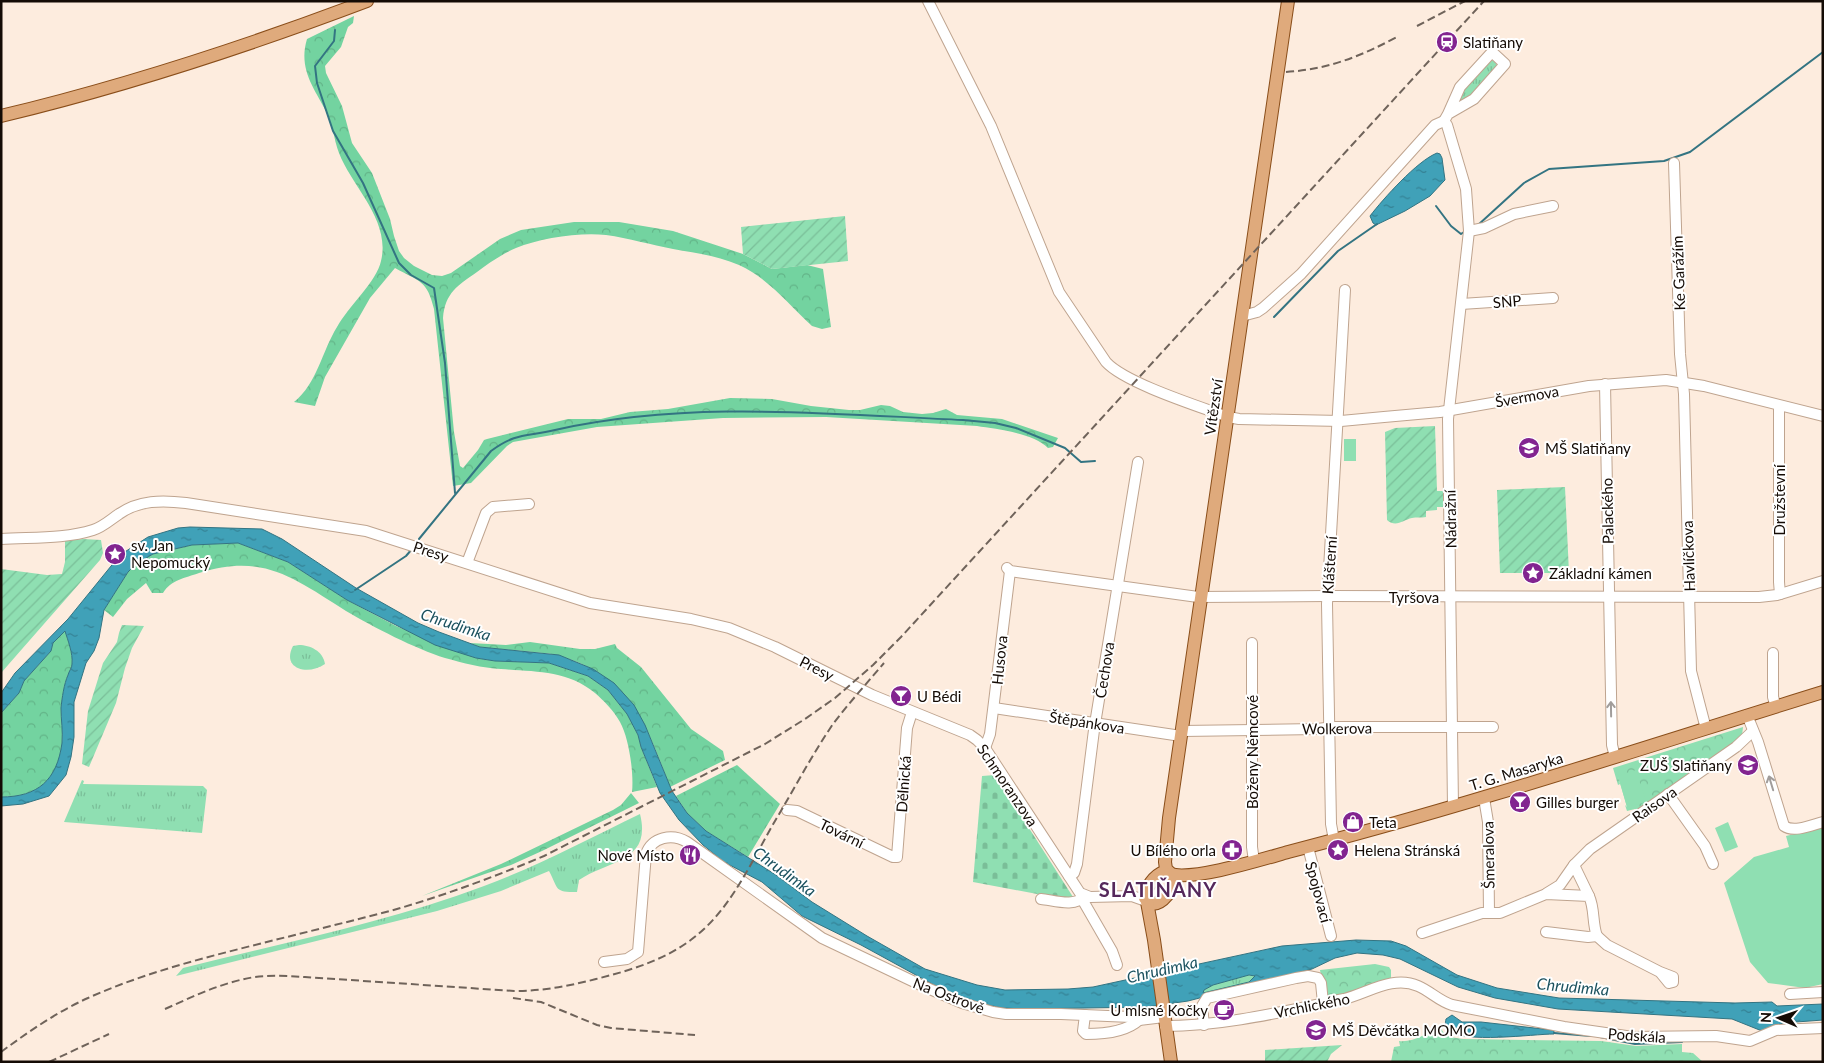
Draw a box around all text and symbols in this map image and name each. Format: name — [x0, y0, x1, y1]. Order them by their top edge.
station icon: Slatiňany — [1435, 30, 1459, 54]
place label: Slatiňany — [1463, 33, 1523, 51]
street label: Ke Garážím — [1668, 235, 1688, 311]
street label: SNP — [1492, 291, 1522, 311]
street label: Vítězství — [1200, 376, 1226, 436]
street label: Švermova — [1494, 382, 1560, 410]
school or university icon: MŠ Slatiňany — [1517, 436, 1541, 460]
place label: MŠ Slatiňany — [1545, 439, 1631, 457]
street label: Družstevní — [1770, 463, 1788, 536]
street label: Palackého — [1597, 478, 1617, 544]
street label: Nádražní — [1440, 488, 1460, 548]
street label: Havlíčkova — [1678, 520, 1698, 592]
street label: Klášterní — [1318, 534, 1340, 595]
place label: sv. Jan Nepomucký — [131, 536, 211, 571]
street label: Presy — [411, 537, 451, 565]
place icon: sv. Jan Nepomucký — [103, 542, 127, 566]
place icon: Základní kámen — [1521, 561, 1545, 585]
place label: Základní kámen — [1549, 564, 1652, 582]
street label: Tyršova — [1389, 588, 1439, 606]
water label: Chrudimka — [419, 604, 493, 644]
street label: Husova — [987, 634, 1011, 686]
street label: Čechova — [1091, 641, 1117, 699]
street label: Presy — [797, 652, 837, 684]
bar icon: U Bédi — [889, 684, 913, 708]
place label: U Bédi — [917, 687, 961, 705]
street label: Boženy Němcové — [1243, 695, 1261, 809]
one-way arrow — [1606, 701, 1616, 717]
street label: Štěpánkova — [1048, 707, 1126, 737]
street label: Wolkerova — [1302, 718, 1372, 738]
street label: Schmoranzova — [974, 740, 1042, 830]
street label: T. G. Masaryka — [1467, 748, 1565, 794]
school or university icon: ZUŠ Slatiňany — [1736, 753, 1760, 777]
street label: Dělnická — [892, 755, 914, 813]
place label: ZUŠ Slatiňany — [1640, 756, 1732, 774]
one-way arrow — [1765, 776, 1775, 792]
street label: Raisova — [1628, 782, 1680, 826]
bar icon: Gilles burger — [1508, 790, 1532, 814]
place label: Gilles burger — [1536, 793, 1619, 811]
shop icon: Teta — [1341, 810, 1365, 834]
place label: Teta — [1369, 813, 1397, 831]
street label: Tovární — [817, 814, 869, 852]
street label: Šmeralova — [1478, 821, 1498, 889]
pharmacy icon: U Bílého orla — [1220, 838, 1244, 862]
place icon: Helena Stránská — [1326, 838, 1350, 862]
place label: U Bílého orla — [1131, 841, 1216, 859]
place label: Helena Stránská — [1354, 841, 1460, 859]
water label: Chrudimka — [750, 842, 820, 900]
restaurant icon: Nové Místo — [678, 843, 702, 867]
place label: Nové Místo — [597, 846, 674, 864]
street label: Spojovací — [1302, 859, 1336, 926]
district label: SLATIŇANY — [1099, 877, 1217, 901]
water label: Chrudimka — [1125, 952, 1199, 986]
street label: Na Ostrově — [911, 973, 987, 1017]
water label: Chrudimka — [1536, 973, 1610, 999]
street label: Vrchlického — [1273, 989, 1351, 1021]
north arrow — [1754, 993, 1804, 1043]
cafe icon: U mlsné Kočky — [1212, 998, 1236, 1022]
place label: U mlsné Kočky — [1110, 1001, 1208, 1019]
text: N — [1757, 1012, 1774, 1023]
school or university icon: MŠ Děvčátka MOMO — [1304, 1018, 1328, 1042]
place label: MŠ Děvčátka MOMO — [1332, 1021, 1475, 1039]
street label: Podskála — [1607, 1024, 1667, 1046]

